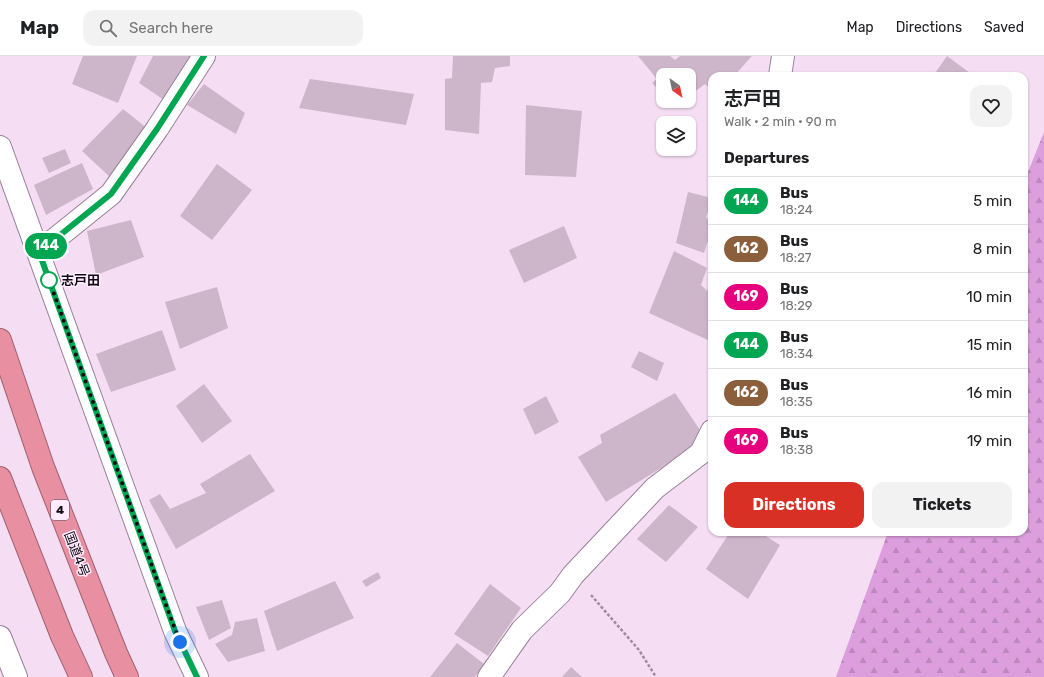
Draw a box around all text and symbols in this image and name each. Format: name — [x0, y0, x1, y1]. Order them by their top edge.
search box — [83, 10, 363, 46]
text: Map — [20, 16, 59, 39]
icon: search — [97, 17, 119, 39]
text: Search here — [129, 19, 213, 37]
text: Map — [847, 19, 874, 36]
text: Directions — [896, 19, 962, 36]
text: Saved — [984, 19, 1024, 36]
north arrow — [656, 68, 696, 108]
map controls — [656, 68, 696, 156]
button: heart — [970, 85, 1012, 127]
text: 志戸田 — [724, 87, 781, 110]
text: Walk · 2 min · 90 m — [724, 114, 836, 129]
button: layers — [656, 116, 696, 156]
text: Departures — [724, 149, 809, 167]
text: Bus — [780, 184, 808, 202]
text: 144 — [733, 192, 759, 209]
text: 5 min — [973, 192, 1012, 210]
text: 18:24 — [780, 202, 813, 217]
text: Bus — [780, 232, 808, 250]
line badge: 144 — [23, 233, 69, 259]
text: 144 — [33, 237, 59, 254]
text: 162 — [733, 240, 759, 257]
text: 8 min — [973, 240, 1012, 258]
text: 18:27 — [780, 250, 811, 265]
marker: 志戸田 — [40, 271, 58, 289]
place label: 志戸田 — [61, 273, 100, 288]
text: Bus — [780, 280, 808, 298]
text: 169 — [733, 288, 759, 305]
text: 10 min — [966, 288, 1012, 306]
text: 18:29 — [780, 298, 813, 313]
text: Bus — [780, 328, 808, 346]
text: 144 — [733, 336, 759, 353]
text: 15 min — [967, 336, 1012, 354]
text: 18:34 — [780, 346, 813, 361]
text: Bus — [780, 376, 808, 394]
text: 162 — [733, 384, 759, 401]
text: 16 min — [967, 384, 1012, 402]
text: 18:35 — [780, 394, 813, 409]
text: Bus — [780, 424, 808, 442]
text: 169 — [733, 432, 759, 449]
text: 19 min — [967, 432, 1012, 450]
text: 18:38 — [780, 442, 813, 457]
button: Directions — [724, 482, 864, 528]
button: Tickets — [872, 482, 1012, 528]
road number: 4 — [51, 500, 69, 520]
street label: 国道4号 — [62, 529, 92, 579]
your location — [170, 632, 190, 652]

